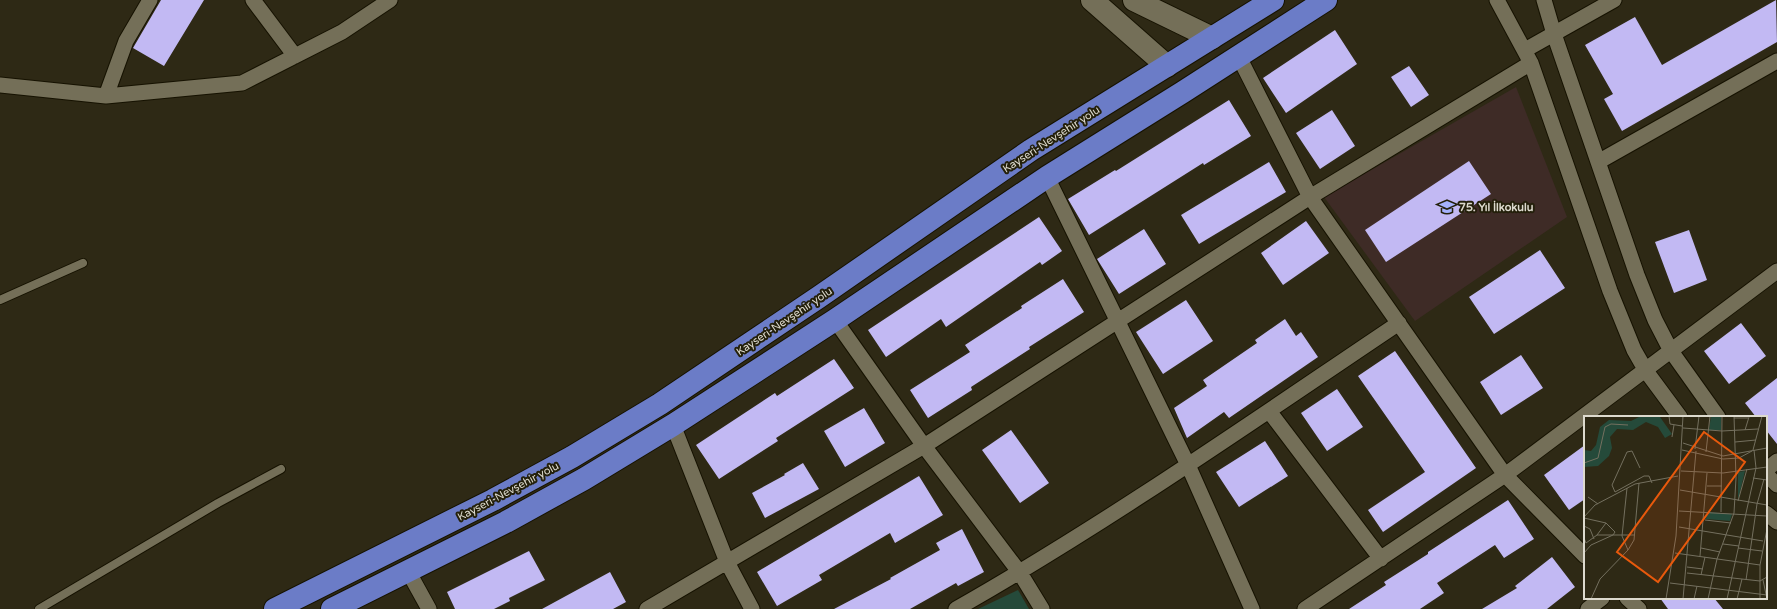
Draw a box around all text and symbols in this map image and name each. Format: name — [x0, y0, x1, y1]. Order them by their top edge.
street label: Kayseri-Nevşehir yolu — [1000, 103, 1102, 176]
school or university icon: 75. Yıl İlkokulu — [1438, 198, 1456, 216]
place label: 75. Yıl İlkokulu — [1459, 200, 1534, 214]
street label: Kayseri-Nevşehir yolu — [734, 284, 835, 358]
inset map — [1584, 416, 1767, 599]
street label: Kayseri-Nevşehir yolu — [455, 459, 561, 524]

